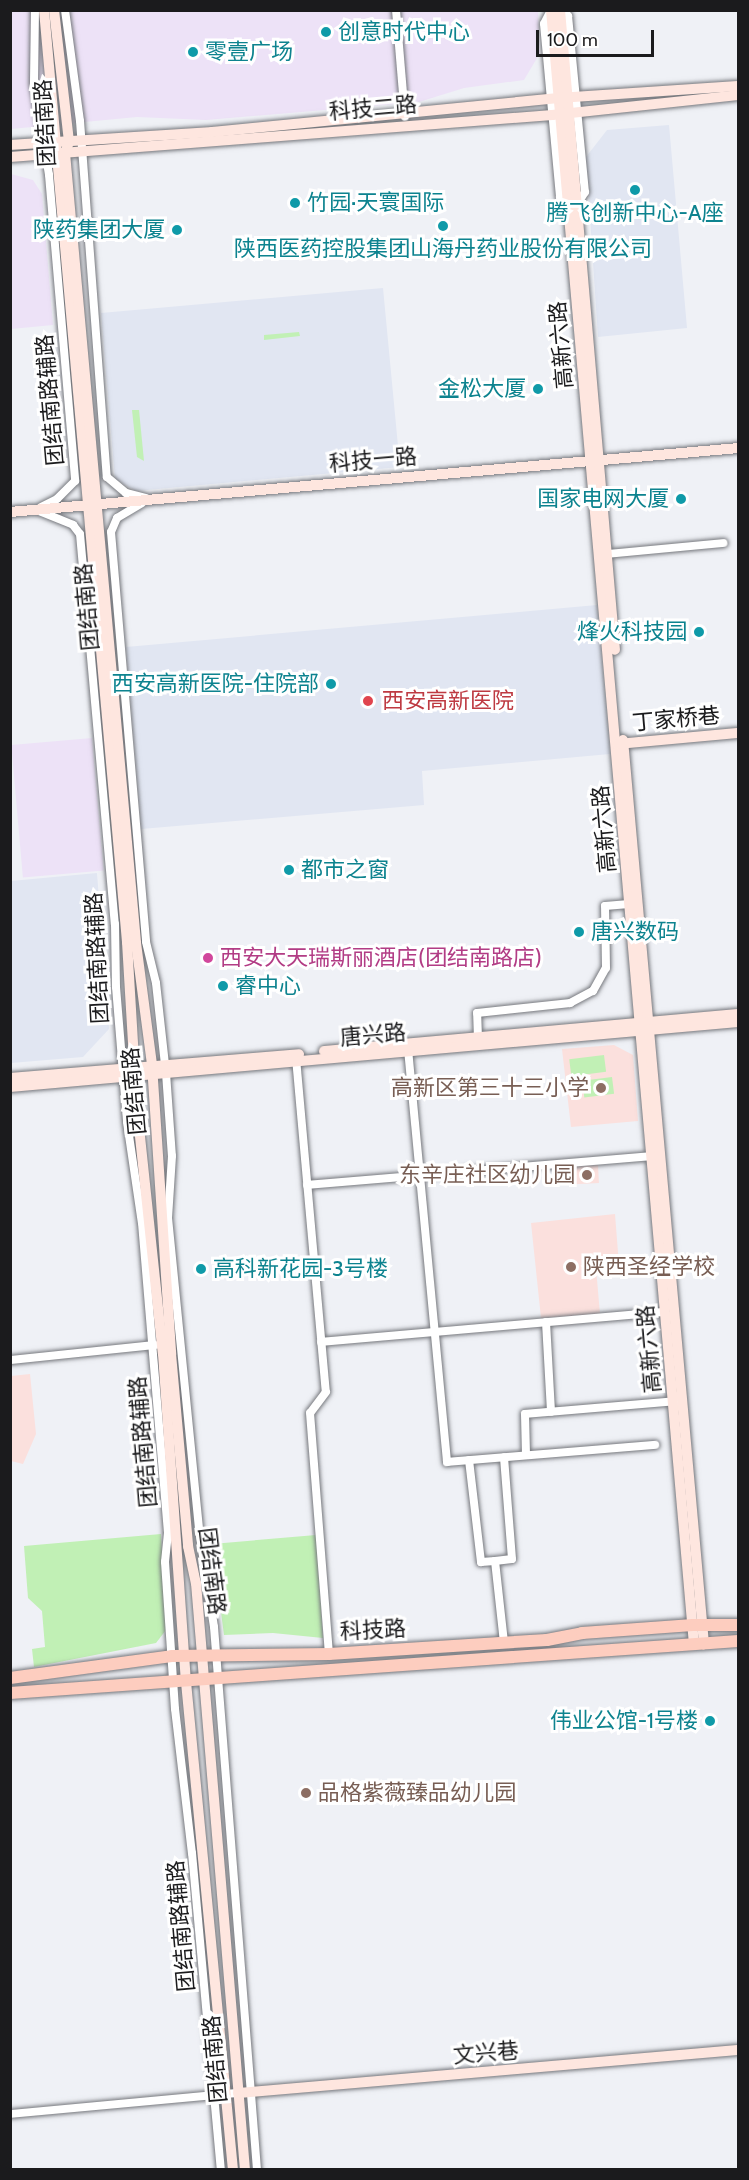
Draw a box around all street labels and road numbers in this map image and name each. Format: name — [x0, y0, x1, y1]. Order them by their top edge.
street label: 团结南路 — [30, 78, 60, 168]
street label: 科技二路 — [328, 91, 418, 125]
street label: 高新六路 — [544, 300, 578, 390]
street label: 团结南路辅路 — [31, 333, 69, 467]
street label: 科技一路 — [328, 443, 418, 477]
street label: 团结南路 — [70, 562, 104, 652]
street label: 丁家桥巷 — [631, 702, 721, 736]
street label: 高新六路 — [587, 784, 621, 874]
street label: 团结南路辅路 — [80, 891, 114, 1025]
street label: 唐兴路 — [339, 1019, 407, 1051]
street label: 团结南路 — [117, 1046, 151, 1136]
street label: 高新六路 — [632, 1304, 666, 1394]
street label: 团结南路辅路 — [124, 1375, 162, 1509]
street label: 团结南路 — [194, 1526, 230, 1616]
street label: 科技路 — [339, 1615, 407, 1645]
street label: 团结南路辅路 — [162, 1859, 200, 1993]
street label: 团结南路 — [198, 2014, 232, 2104]
street label: 文兴巷 — [452, 2037, 520, 2069]

